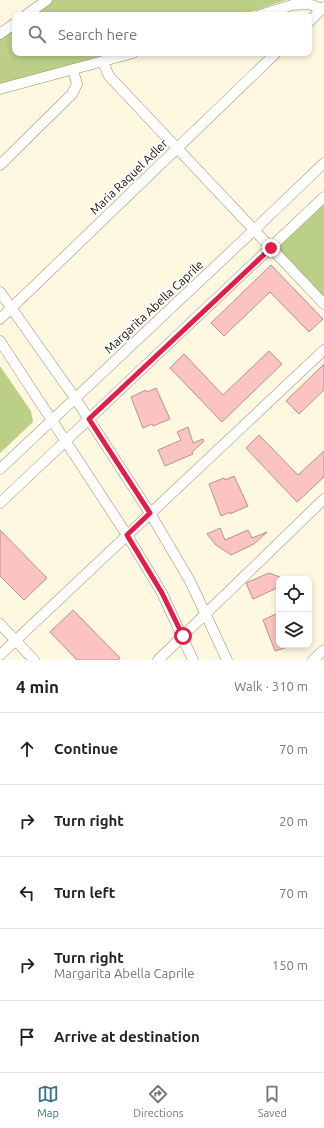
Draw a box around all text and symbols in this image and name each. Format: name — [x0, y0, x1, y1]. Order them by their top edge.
search box — [12, 12, 312, 56]
icon: search — [26, 23, 48, 45]
text: Search here — [58, 26, 137, 43]
street label: Maria Raquel Adler — [87, 136, 170, 217]
route end — [262, 239, 280, 257]
street label: Margarita Abella Caprile — [102, 258, 206, 356]
map controls — [276, 576, 312, 648]
button: locate — [276, 576, 312, 612]
button: layers — [276, 612, 312, 648]
route start — [174, 627, 192, 645]
text: 4 min — [16, 677, 59, 696]
text: Walk · 310 m — [234, 679, 308, 693]
icon: ahead — [16, 738, 38, 760]
text: Continue — [54, 740, 118, 757]
text: 70 m — [279, 742, 308, 756]
icon: right — [16, 810, 38, 832]
text: Turn right — [54, 812, 124, 829]
text: 20 m — [279, 814, 308, 828]
icon: left — [16, 882, 38, 904]
text: Turn left — [54, 884, 115, 901]
text: 70 m — [279, 886, 308, 900]
text: Turn right — [54, 949, 124, 966]
icon: right — [16, 954, 38, 976]
text: 150 m — [272, 958, 308, 972]
text: Margarita Abella Caprile — [54, 966, 195, 980]
icon: arrive — [16, 1026, 38, 1048]
text: Arrive at destination — [54, 1028, 200, 1045]
tab: Map — [37, 1083, 59, 1119]
tab: Directions — [133, 1083, 183, 1119]
tab: Saved — [258, 1083, 287, 1119]

